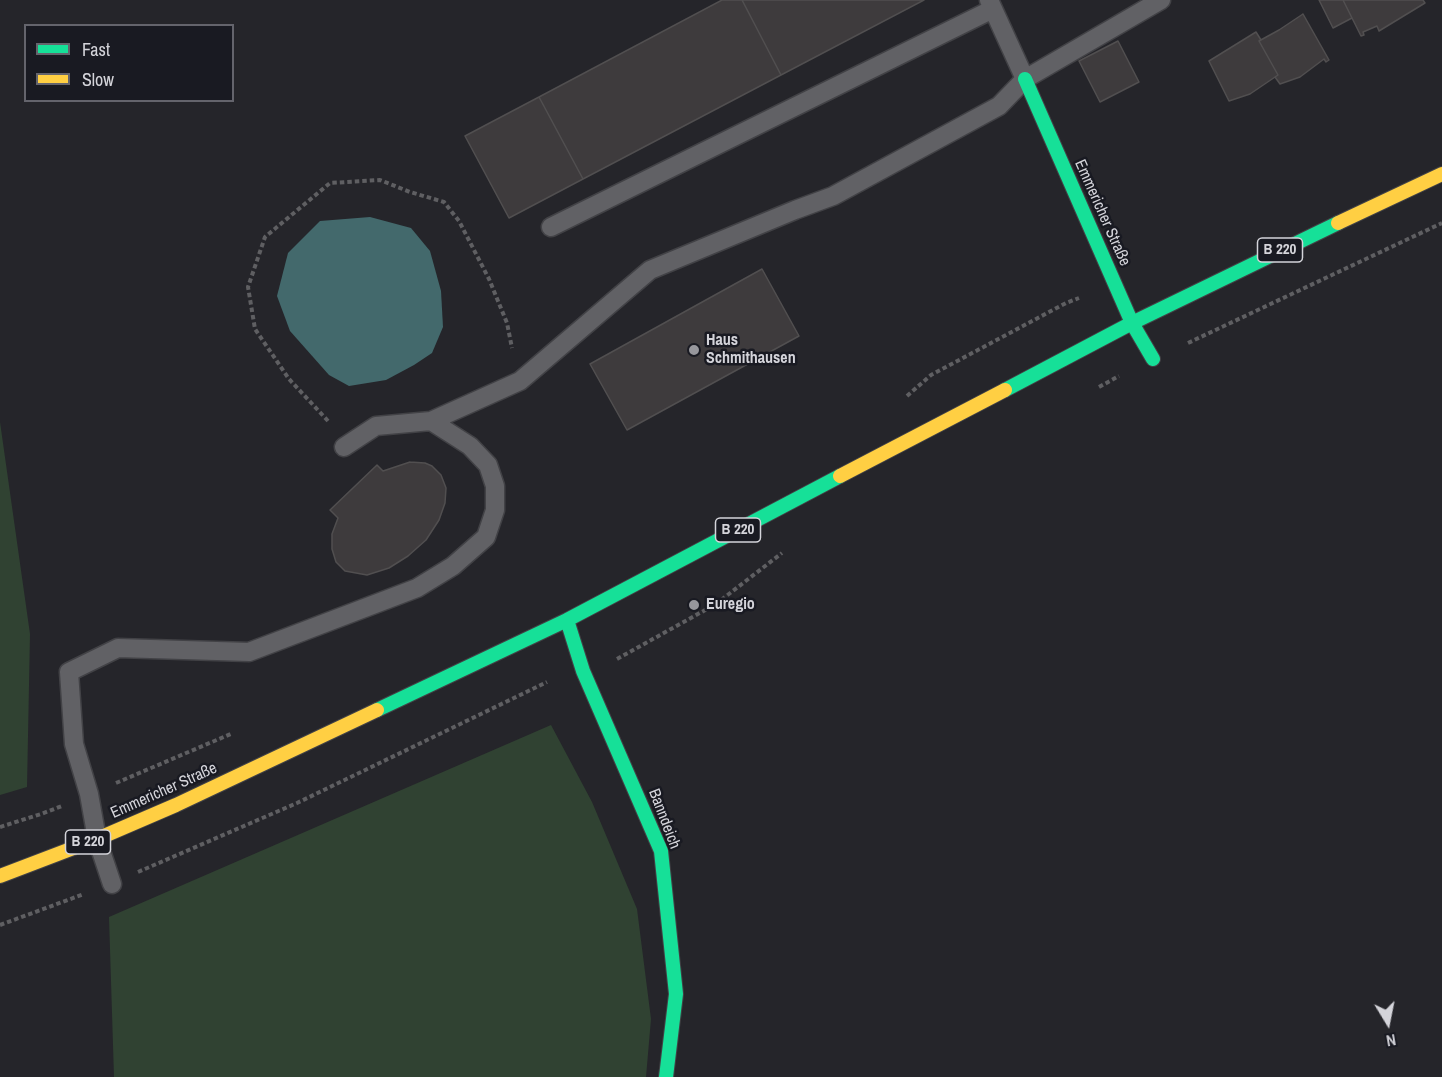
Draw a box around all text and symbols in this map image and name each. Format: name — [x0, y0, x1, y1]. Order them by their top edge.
legend — [24, 24, 234, 102]
text: Fast — [82, 37, 110, 62]
text: Slow — [82, 67, 114, 92]
street label: Emmericher Straße — [1070, 157, 1134, 269]
road number: B 220 — [1258, 238, 1302, 262]
place label: Haus Schmithausen — [706, 331, 796, 369]
marker: Haus Schmithausen — [687, 343, 701, 357]
road number: B 220 — [716, 518, 760, 542]
place label: Euregio — [706, 595, 755, 615]
marker: Euregio — [687, 598, 701, 612]
street label: Emmericher Straße — [108, 759, 220, 823]
street label: Banndeich — [644, 786, 684, 852]
road number: B 220 — [66, 830, 110, 854]
north arrow — [1358, 993, 1418, 1053]
text: N — [1385, 1029, 1398, 1052]

